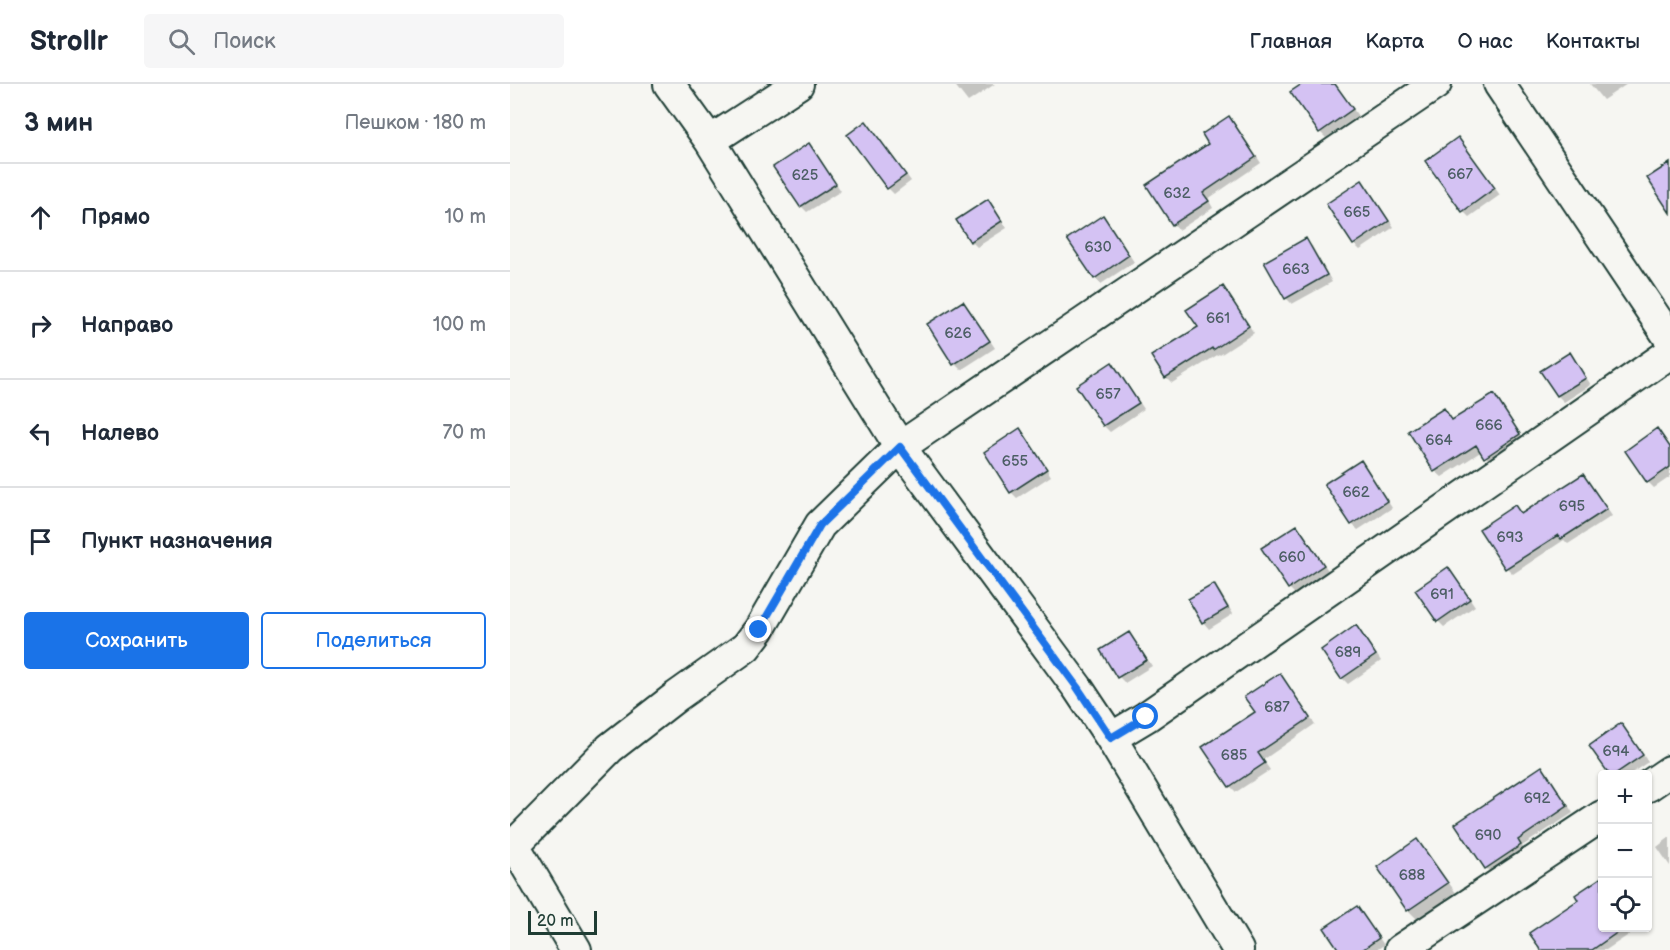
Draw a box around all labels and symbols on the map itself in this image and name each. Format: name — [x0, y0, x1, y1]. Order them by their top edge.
house number: 667 — [1447, 165, 1473, 184]
house number: 625 — [792, 166, 818, 185]
house number: 632 — [1163, 184, 1191, 203]
house number: 665 — [1344, 203, 1370, 222]
house number: 630 — [1084, 238, 1112, 257]
house number: 663 — [1282, 260, 1310, 279]
house number: 661 — [1206, 309, 1230, 328]
house number: 626 — [944, 324, 972, 343]
house number: 657 — [1095, 385, 1121, 404]
house number: 666 — [1475, 416, 1503, 435]
house number: 664 — [1425, 431, 1453, 450]
house number: 655 — [1002, 452, 1028, 471]
house number: 662 — [1342, 483, 1370, 502]
house number: 695 — [1559, 497, 1585, 516]
house number: 693 — [1496, 528, 1524, 547]
house number: 660 — [1278, 548, 1306, 567]
house number: 691 — [1430, 585, 1454, 604]
route end — [745, 616, 771, 642]
house number: 689 — [1335, 643, 1361, 662]
house number: 687 — [1264, 698, 1290, 717]
route start — [1132, 703, 1158, 729]
house number: 694 — [1603, 742, 1630, 761]
house number: 685 — [1221, 746, 1247, 765]
house number: 692 — [1524, 789, 1550, 808]
house number: 690 — [1475, 826, 1502, 845]
house number: 688 — [1399, 866, 1426, 885]
scale bar — [528, 908, 597, 936]

